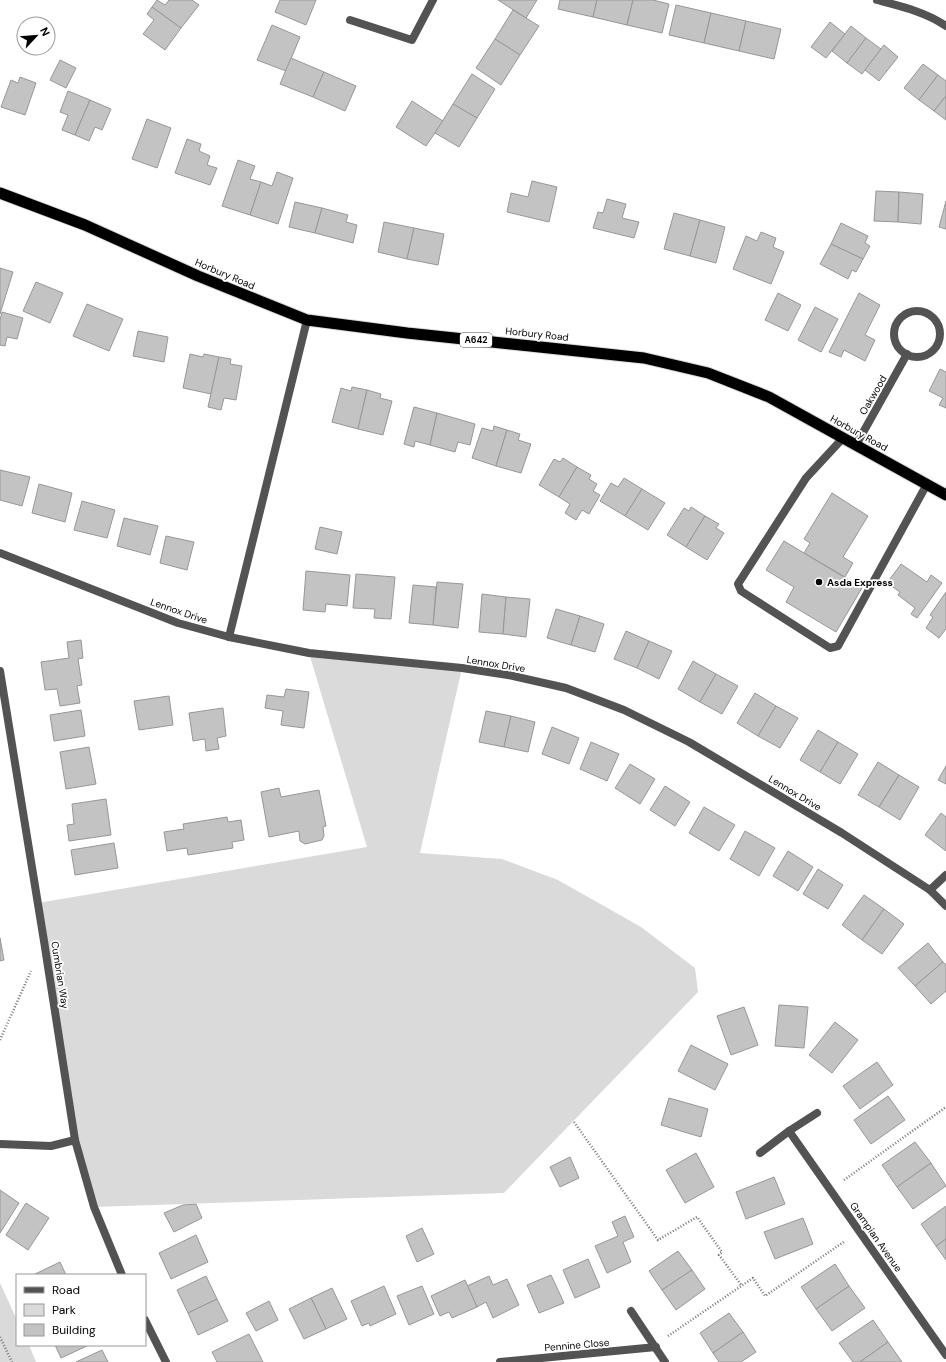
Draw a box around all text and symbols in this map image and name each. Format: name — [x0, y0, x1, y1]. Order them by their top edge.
north arrow — [16, 16, 56, 56]
text: N — [37, 25, 53, 38]
street label: Horbury Road — [193, 256, 257, 292]
street label: Horbury Road — [505, 324, 569, 344]
road number: A642 — [460, 333, 492, 347]
street label: Oakwood — [856, 373, 890, 417]
street label: Horbury Road — [828, 412, 890, 454]
place label: Asda Express — [827, 576, 893, 589]
marker: Asda Express — [814, 577, 824, 587]
street label: Lennox Drive — [149, 595, 209, 627]
street label: Lennox Drive — [466, 653, 527, 675]
street label: Lennox Drive — [766, 772, 824, 814]
street label: Cumbrian Way — [48, 940, 72, 1010]
street label: Grampian Avenue — [847, 1200, 905, 1275]
legend — [16, 1274, 146, 1346]
text: Road — [52, 1282, 80, 1298]
text: Park — [52, 1302, 76, 1318]
text: Building — [52, 1322, 96, 1338]
street label: Pennine Close — [544, 1336, 610, 1354]

